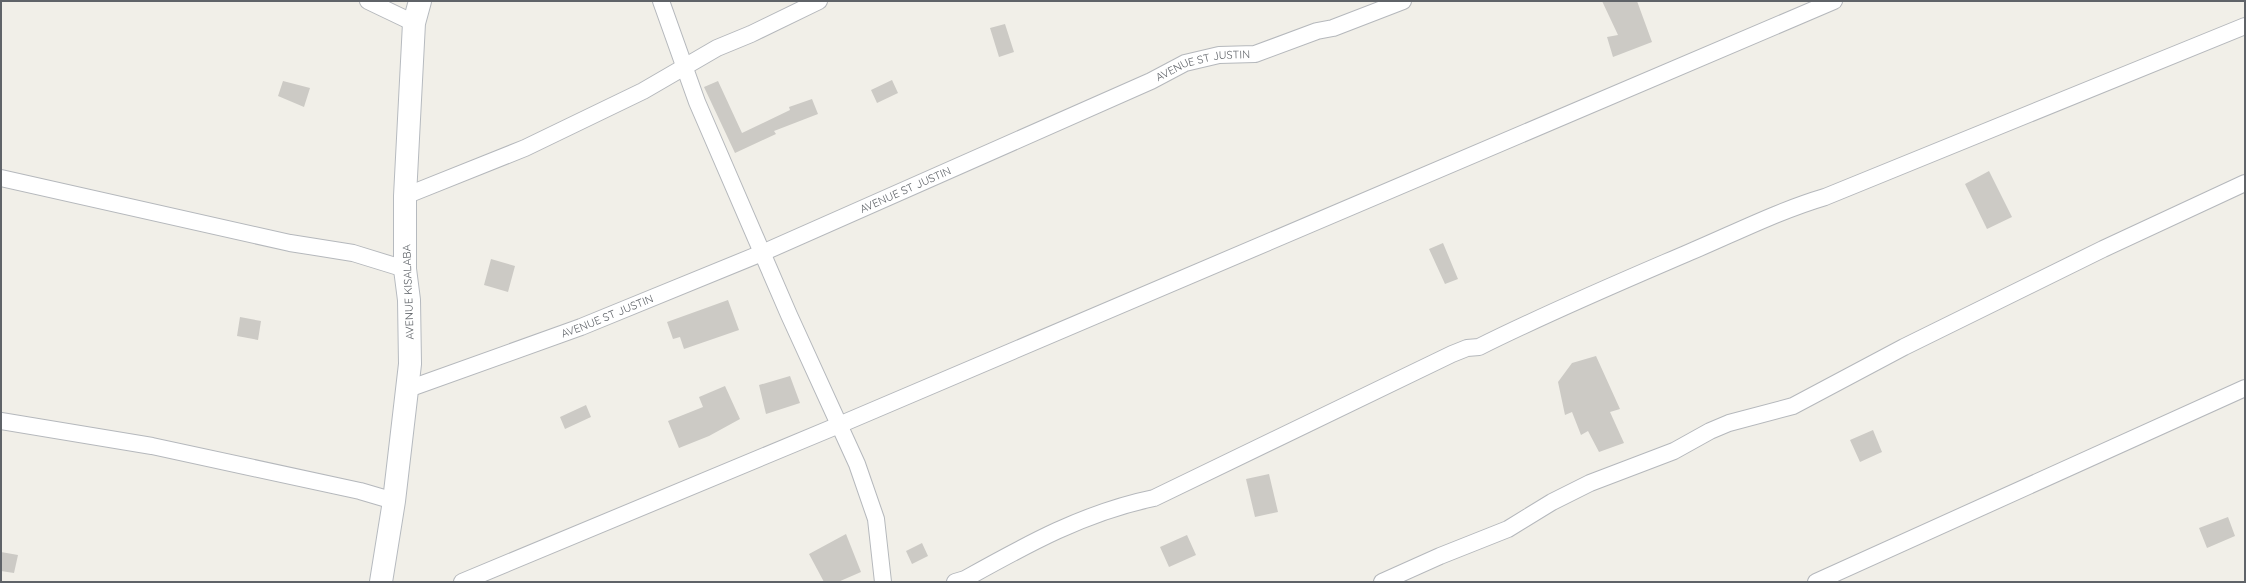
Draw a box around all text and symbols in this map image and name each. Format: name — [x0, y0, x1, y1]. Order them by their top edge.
street label: AVENUE ST JUSTIN — [1153, 47, 1250, 84]
street label: AVENUE ST JUSTIN — [858, 163, 953, 216]
street label: AVENUE KISALABA — [399, 244, 417, 340]
street label: AVENUE ST JUSTIN — [559, 291, 655, 341]

